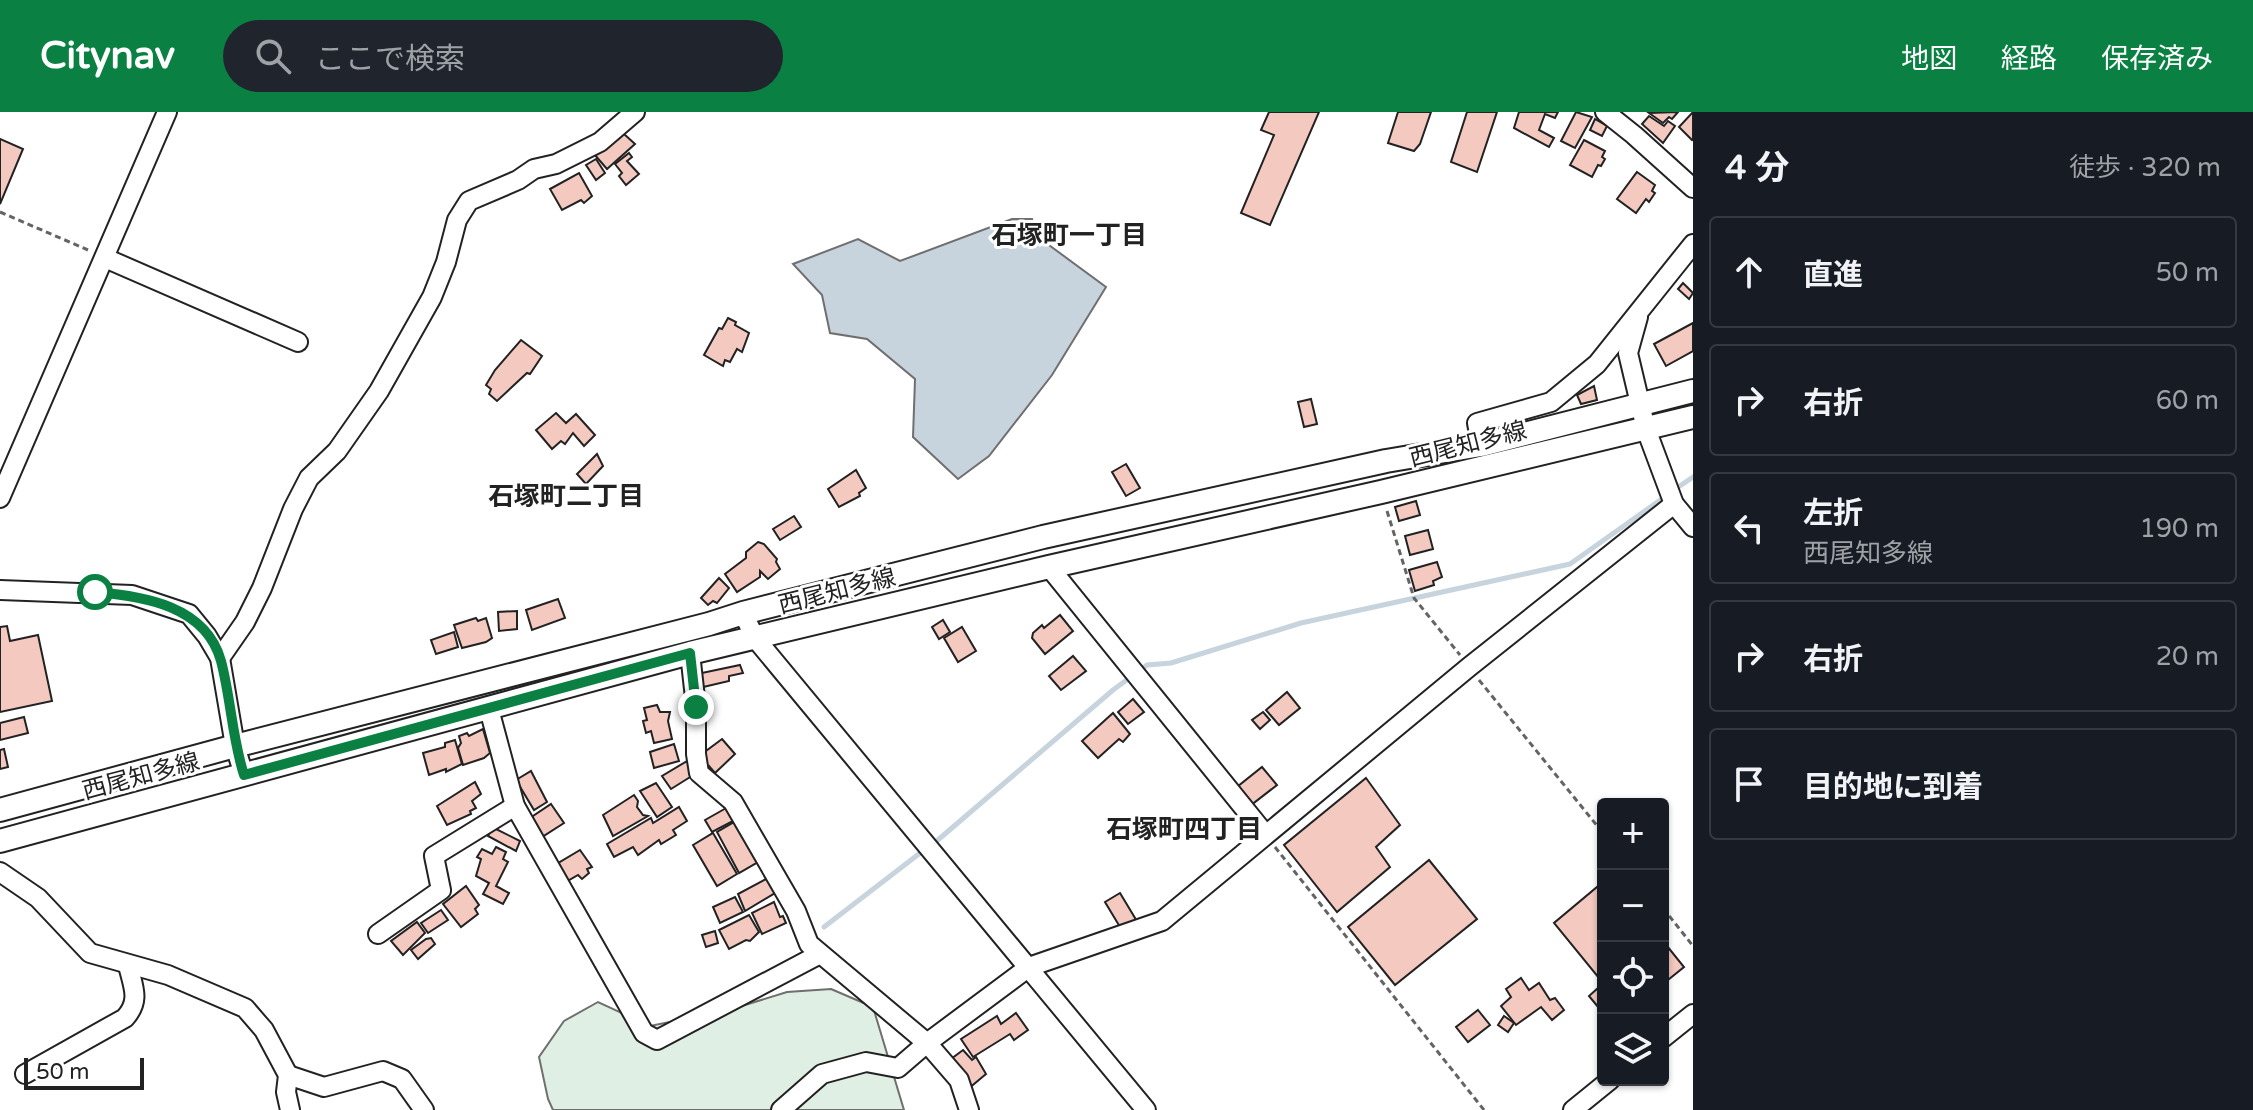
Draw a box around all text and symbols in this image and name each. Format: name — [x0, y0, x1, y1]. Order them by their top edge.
search box — [223, 20, 783, 92]
text: Citynav — [40, 33, 175, 79]
icon: search — [251, 34, 295, 78]
text: ここで検索 — [315, 41, 465, 78]
text: 地図 — [1901, 42, 1957, 76]
text: 経路 — [2001, 42, 2057, 76]
text: 保存済み — [2101, 42, 2213, 76]
text: 4 分 — [1725, 148, 1789, 189]
text: 徒歩 · 320 m — [2069, 152, 2221, 183]
district label: 石塚町一丁目 — [991, 220, 1147, 251]
icon: ahead — [1727, 250, 1771, 294]
text: 直進 — [1803, 257, 1863, 294]
text: 50 m — [2156, 257, 2219, 288]
icon: right — [1727, 378, 1771, 422]
text: 右折 — [1803, 385, 1863, 422]
text: 60 m — [2156, 385, 2219, 416]
street label: 西尾知多線 — [1406, 416, 1530, 473]
district label: 石塚町二丁目 — [488, 481, 644, 512]
text: 左折 — [1803, 495, 1863, 532]
icon: left — [1727, 506, 1771, 550]
text: 190 m — [2139, 513, 2219, 544]
text: 西尾知多線 — [1803, 538, 1933, 569]
street label: 西尾知多線 — [775, 563, 899, 620]
route start — [77, 574, 113, 610]
icon: right — [1727, 634, 1771, 678]
text: 右折 — [1803, 641, 1863, 678]
text: 20 m — [2156, 641, 2219, 672]
route end — [678, 689, 714, 725]
street label: 西尾知多線 — [79, 747, 203, 806]
icon: arrive — [1727, 762, 1771, 806]
text: 目的地に到着 — [1803, 769, 1983, 806]
map controls — [1597, 798, 1669, 1086]
button: + — [1597, 798, 1669, 870]
district label: 石塚町四丁目 — [1106, 814, 1262, 845]
button: − — [1597, 870, 1669, 942]
button: locate — [1597, 942, 1669, 1014]
button: layers — [1597, 1014, 1669, 1086]
scale bar — [24, 1054, 144, 1090]
text: 50 m — [36, 1059, 90, 1085]

